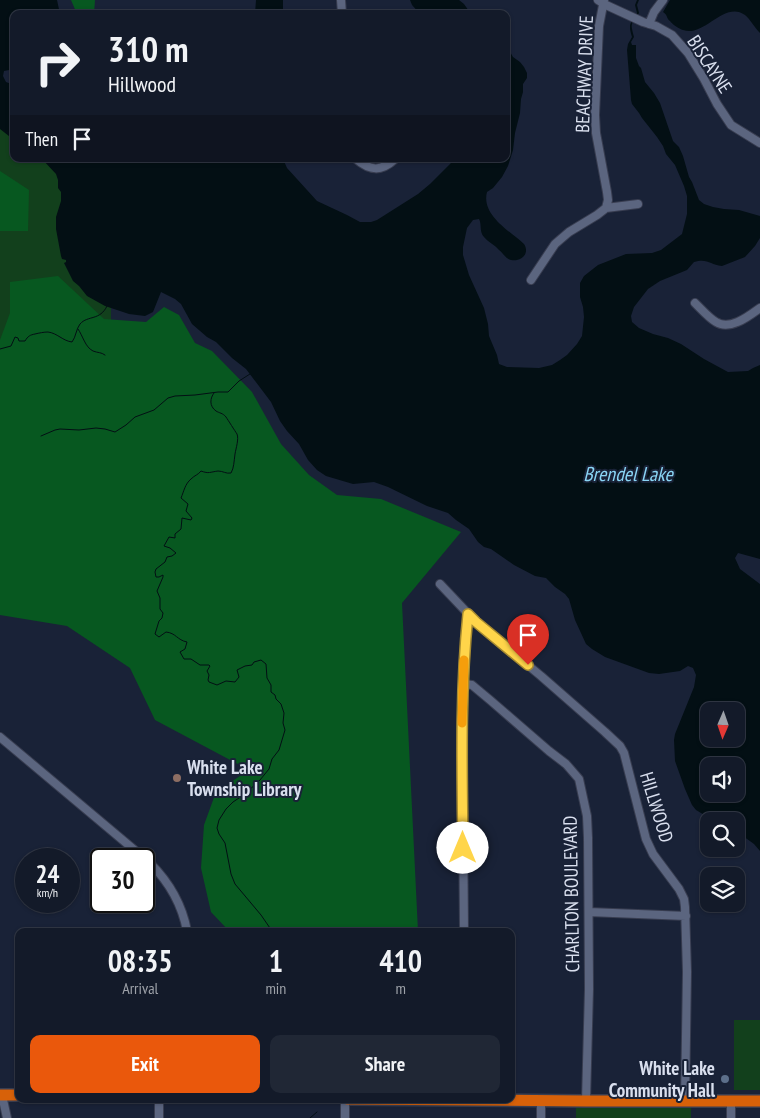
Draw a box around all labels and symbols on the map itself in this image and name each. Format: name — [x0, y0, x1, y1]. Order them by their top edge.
street label: BEACHWAY DRIVE — [570, 15, 598, 133]
street label: BISCAYNE — [682, 30, 738, 98]
water label: Brendel Lake — [583, 461, 675, 487]
pin — [507, 614, 549, 665]
north arrow — [700, 702, 745, 748]
place label: White Lake Township Library — [186, 755, 302, 801]
street label: HILLWOOD — [635, 769, 679, 845]
marker: White Lake Township Library — [171, 772, 183, 784]
street label: CHARLTON BOULEVARD — [558, 815, 584, 973]
position arrow — [436, 821, 488, 873]
speed limit sign: 30 — [90, 848, 155, 913]
place label: White Lake Community Hall — [609, 1056, 715, 1102]
marker: White Lake Community Hall — [719, 1073, 731, 1085]

